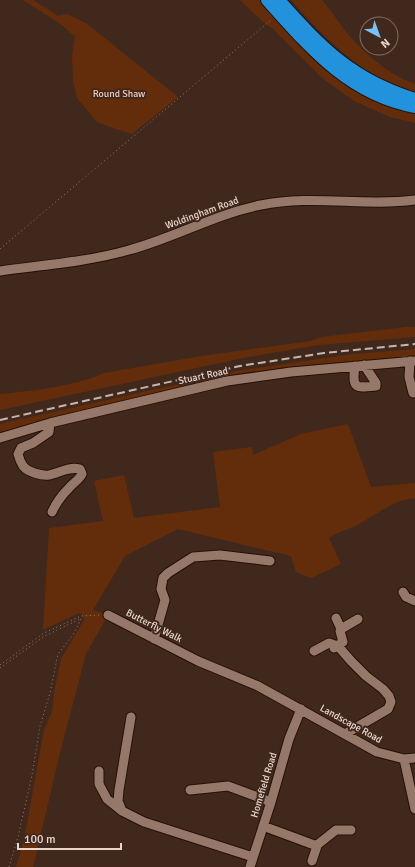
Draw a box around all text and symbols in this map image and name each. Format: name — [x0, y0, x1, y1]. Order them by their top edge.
north arrow — [359, 16, 399, 56]
text: N — [378, 36, 392, 51]
park label: Round Shaw — [93, 88, 146, 100]
street label: Woldingham Road — [164, 194, 240, 232]
street label: Stuart Road — [177, 365, 229, 387]
street label: Butterfly Walk — [124, 607, 184, 645]
street label: Landscape Road — [318, 702, 384, 746]
street label: Homefield Road — [248, 751, 280, 819]
scale bar — [18, 825, 121, 851]
text: 100 m — [24, 832, 56, 847]

